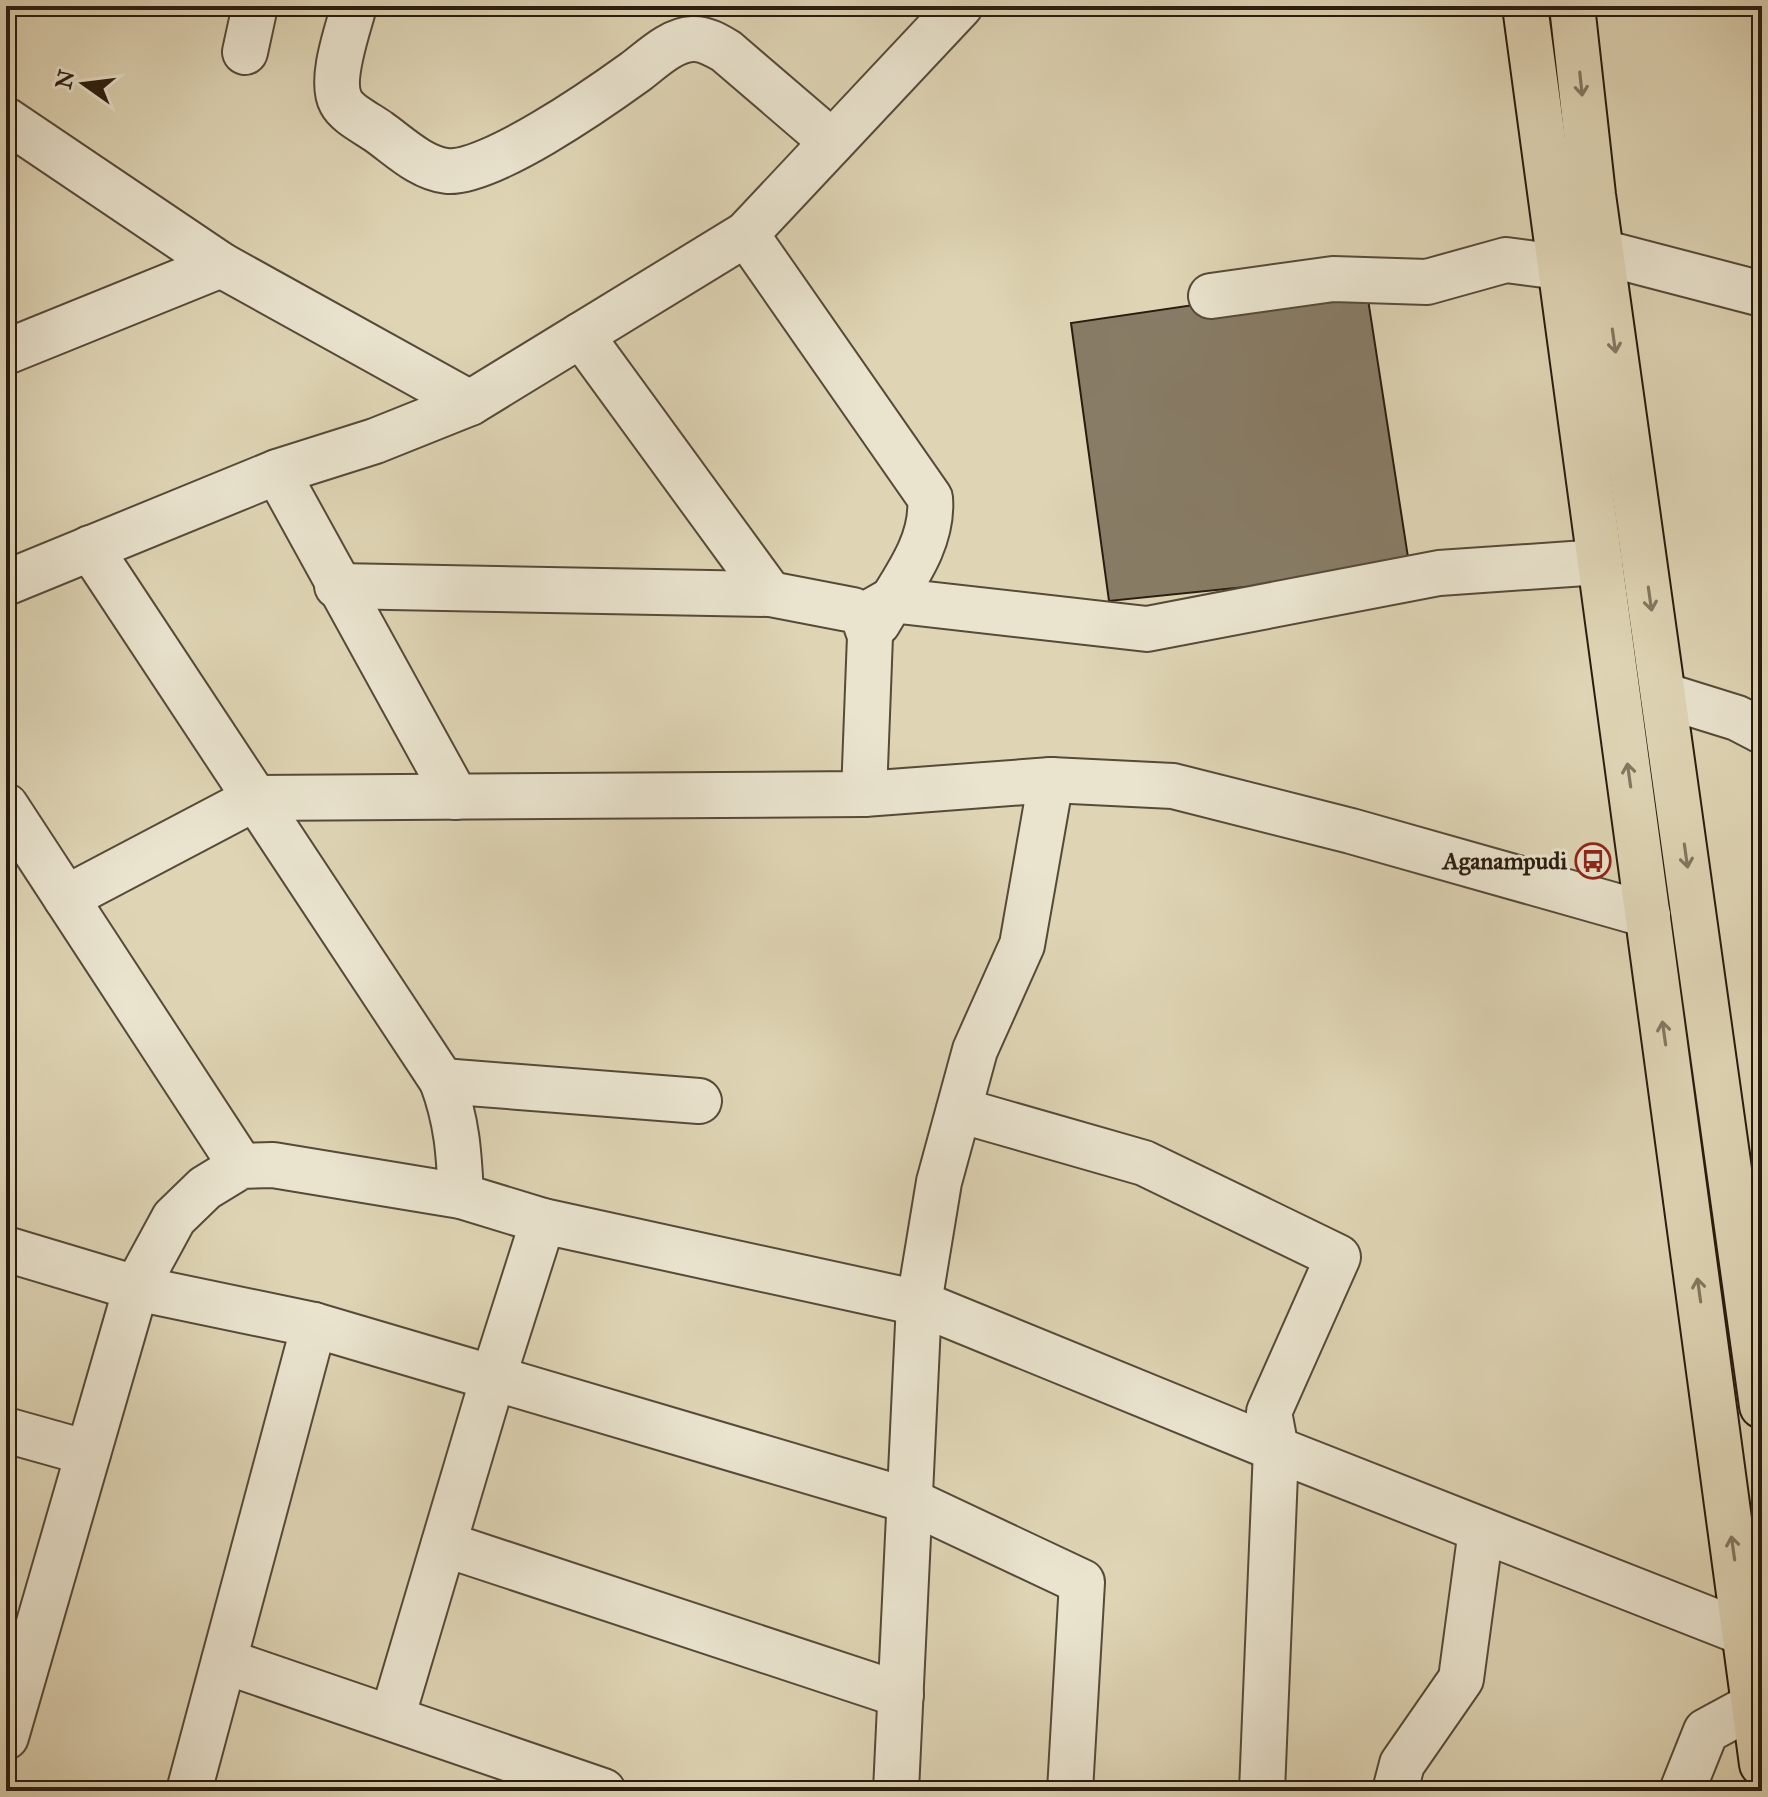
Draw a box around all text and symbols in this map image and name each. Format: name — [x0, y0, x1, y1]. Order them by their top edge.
north arrow — [44, 44, 124, 124]
text: N — [50, 67, 81, 92]
one-way arrow — [1573, 70, 1588, 96]
one-way arrow — [1607, 328, 1622, 354]
one-way arrow — [1643, 586, 1658, 611]
one-way arrow — [1621, 763, 1636, 788]
bus stop icon: Aganampudi — [1574, 842, 1612, 880]
one-way arrow — [1679, 843, 1694, 869]
place label: Aganampudi — [1441, 846, 1567, 876]
one-way arrow — [1656, 1021, 1671, 1046]
one-way arrow — [1691, 1277, 1706, 1304]
one-way arrow — [1725, 1536, 1740, 1561]

